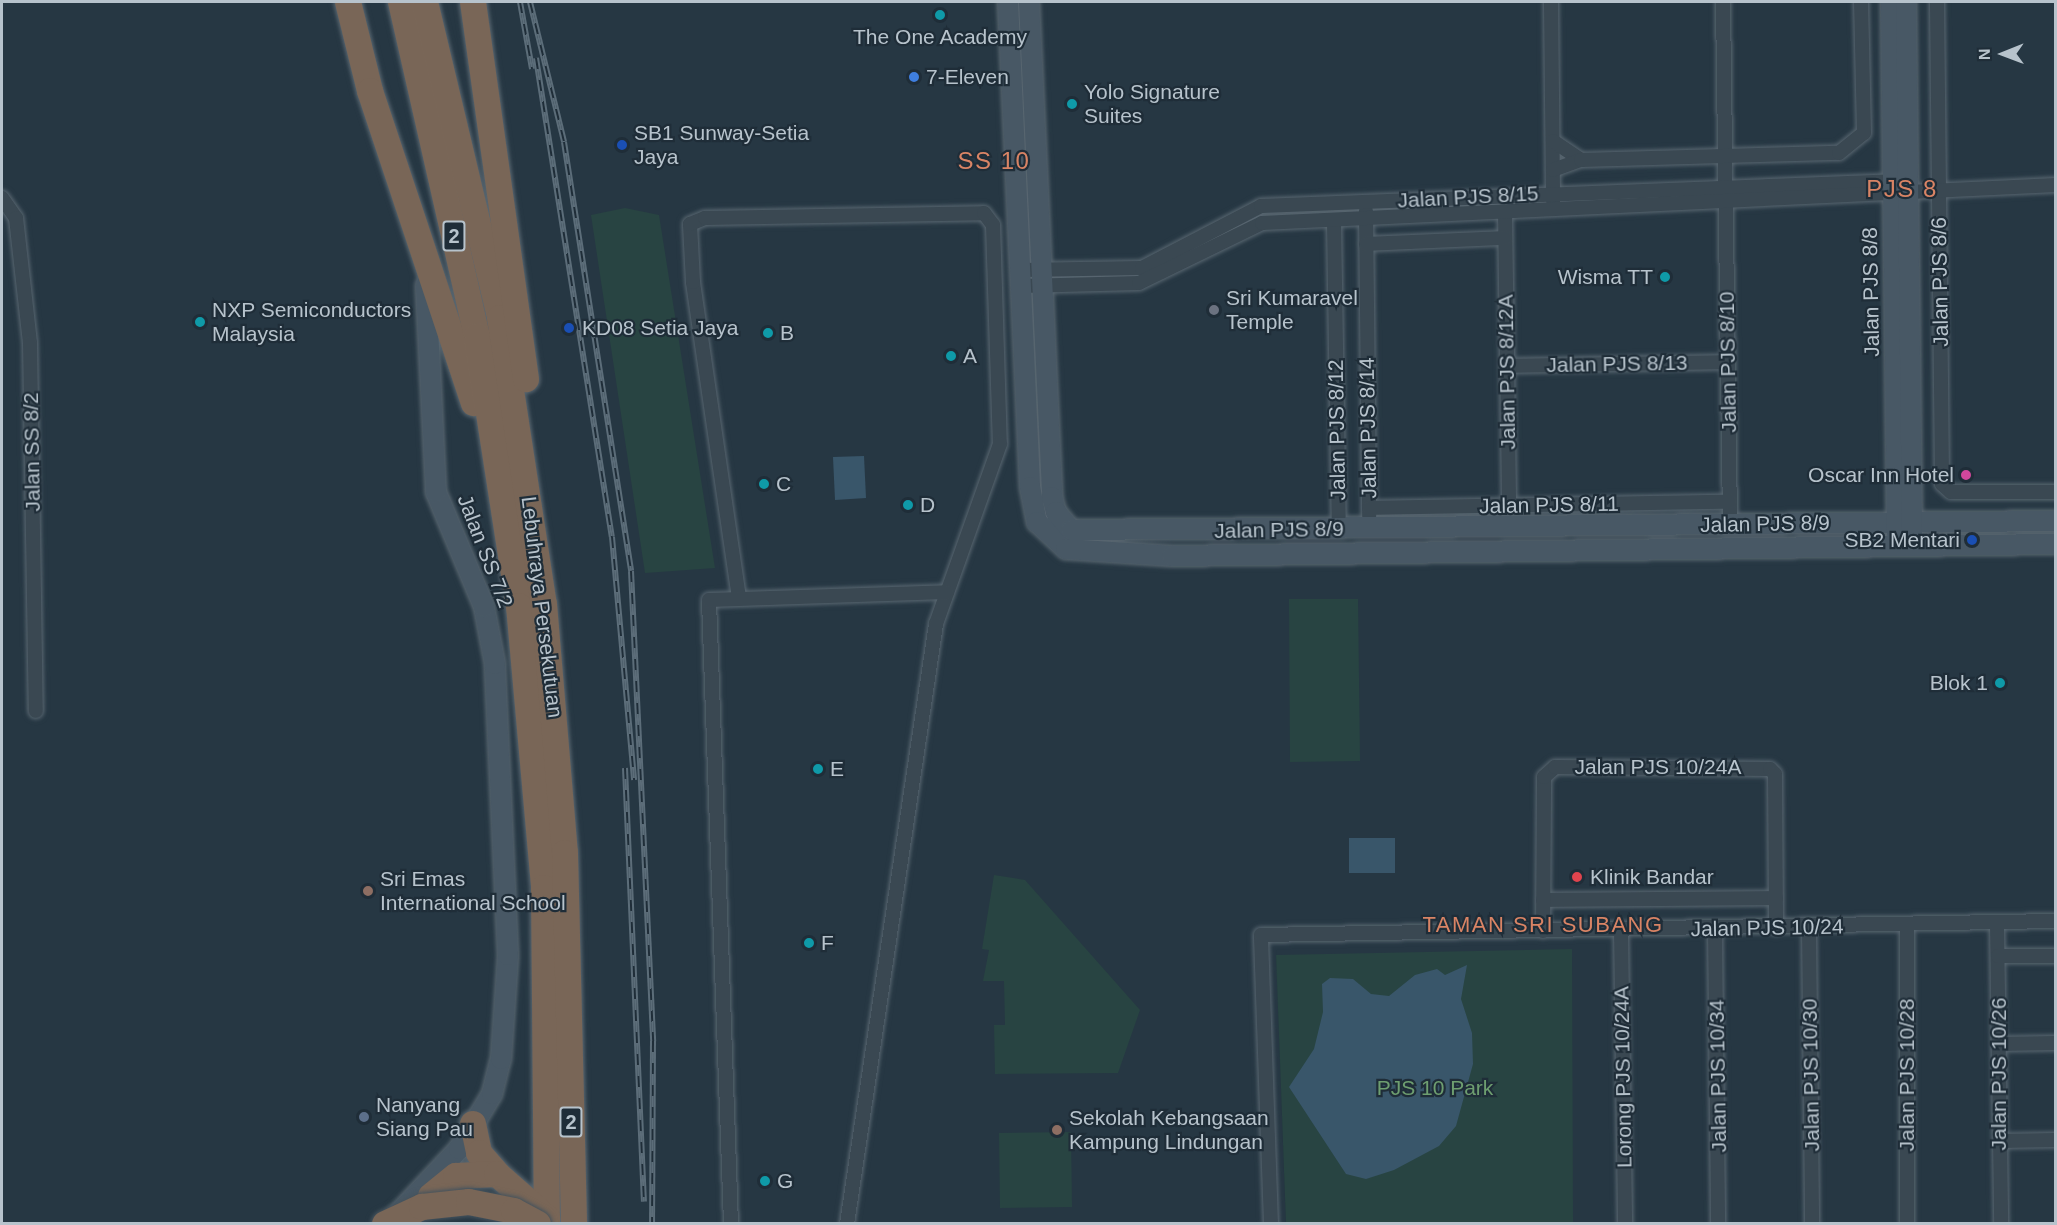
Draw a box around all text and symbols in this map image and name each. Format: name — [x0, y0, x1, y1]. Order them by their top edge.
marker: The One Academy — [933, 8, 947, 22]
place label: The One Academy — [852, 24, 1028, 50]
north arrow — [1973, 24, 2033, 84]
text: N — [1976, 48, 1993, 60]
place label: 7-Eleven — [926, 64, 1009, 90]
marker: 7-Eleven — [907, 70, 921, 84]
place label: Yolo Signature Suites — [1084, 79, 1220, 129]
marker: Yolo Signature Suites — [1065, 97, 1079, 111]
place label: SB1 Sunway-Setia Jaya — [634, 120, 809, 170]
marker: SB1 Sunway-Setia Jaya — [615, 138, 629, 152]
district label: SS 10 — [958, 147, 1030, 175]
district label: PJS 8 — [1866, 175, 1938, 203]
street label: Jalan PJS 8/15 — [1397, 181, 1539, 213]
street label: Jalan PJS 8/6 — [1926, 217, 1954, 347]
road number: 2 — [442, 219, 466, 253]
street label: Jalan PJS 8/8 — [1857, 227, 1885, 357]
place label: Wisma TT — [1557, 264, 1653, 290]
marker: Wisma TT — [1658, 270, 1672, 284]
place label: Sri Kumaravel Temple — [1226, 285, 1358, 335]
street label: Jalan PJS 8/10 — [1714, 291, 1742, 433]
street label: Jalan PJS 8/12A — [1493, 294, 1521, 450]
place label: NXP Semiconductors Malaysia — [212, 297, 412, 347]
marker: Sri Kumaravel Temple — [1207, 303, 1221, 317]
marker: NXP Semiconductors Malaysia — [193, 315, 207, 329]
place label: KD08 Setia Jaya — [582, 315, 738, 341]
marker: KD08 Setia Jaya — [560, 319, 578, 337]
place label: B — [780, 320, 794, 346]
marker: B — [761, 326, 775, 340]
place label: A — [963, 343, 977, 369]
marker: A — [944, 349, 958, 363]
street label: Jalan PJS 8/13 — [1546, 350, 1688, 378]
street label: Jalan PJS 8/14 — [1354, 357, 1382, 499]
street label: Jalan PJS 8/12 — [1323, 359, 1351, 501]
street label: Jalan SS 8/2 — [18, 392, 46, 512]
place label: Oscar Inn Hotel — [1808, 462, 1954, 488]
marker: Oscar Inn Hotel — [1959, 468, 1973, 482]
place label: C — [776, 471, 791, 497]
marker: C — [757, 477, 771, 491]
street label: Jalan SS 7/2 — [452, 491, 518, 611]
street label: Jalan PJS 8/11 — [1479, 491, 1619, 519]
place label: D — [920, 492, 935, 518]
street label: Lebuhraya Persekutuan — [516, 495, 568, 719]
marker: D — [901, 498, 915, 512]
street label: Jalan PJS 8/9 — [1700, 510, 1830, 538]
street label: Jalan PJS 8/9 — [1214, 516, 1344, 544]
place label: SB2 Mentari — [1844, 527, 1960, 553]
marker: SB2 Mentari — [1965, 533, 1979, 547]
place label: Blok 1 — [1930, 670, 1988, 696]
marker: Blok 1 — [1993, 676, 2007, 690]
street label: Jalan PJS 10/24A — [1575, 754, 1741, 780]
place label: E — [830, 756, 844, 782]
marker: E — [811, 762, 825, 776]
place label: Klinik Bandar — [1590, 864, 1714, 890]
place label: Sri Emas International School — [380, 866, 566, 916]
marker: Klinik Bandar — [1568, 868, 1586, 886]
marker: Sri Emas International School — [361, 884, 375, 898]
district label: TAMAN SRI SUBANG — [1422, 912, 1664, 938]
street label: Jalan PJS 10/24 — [1690, 914, 1844, 942]
place label: F — [821, 930, 834, 956]
marker: F — [802, 936, 816, 950]
street label: Lorong PJS 10/24A — [1609, 986, 1637, 1168]
street label: Jalan PJS 10/30 — [1797, 998, 1825, 1152]
street label: Jalan PJS 10/26 — [1986, 998, 2012, 1150]
street label: Jalan PJS 10/34 — [1704, 999, 1732, 1153]
street label: Jalan PJS 10/28 — [1894, 999, 1920, 1151]
park label: PJS 10 Park — [1377, 1075, 1493, 1101]
place label: Nanyang Siang Pau — [376, 1092, 473, 1142]
road number: 2 — [559, 1105, 583, 1139]
place label: Sekolah Kebangsaan Kampung Lindungan — [1069, 1105, 1269, 1155]
marker: Nanyang Siang Pau — [357, 1110, 371, 1124]
marker: Sekolah Kebangsaan Kampung Lindungan — [1050, 1123, 1064, 1137]
place label: G — [777, 1168, 793, 1194]
marker: G — [758, 1174, 772, 1188]

